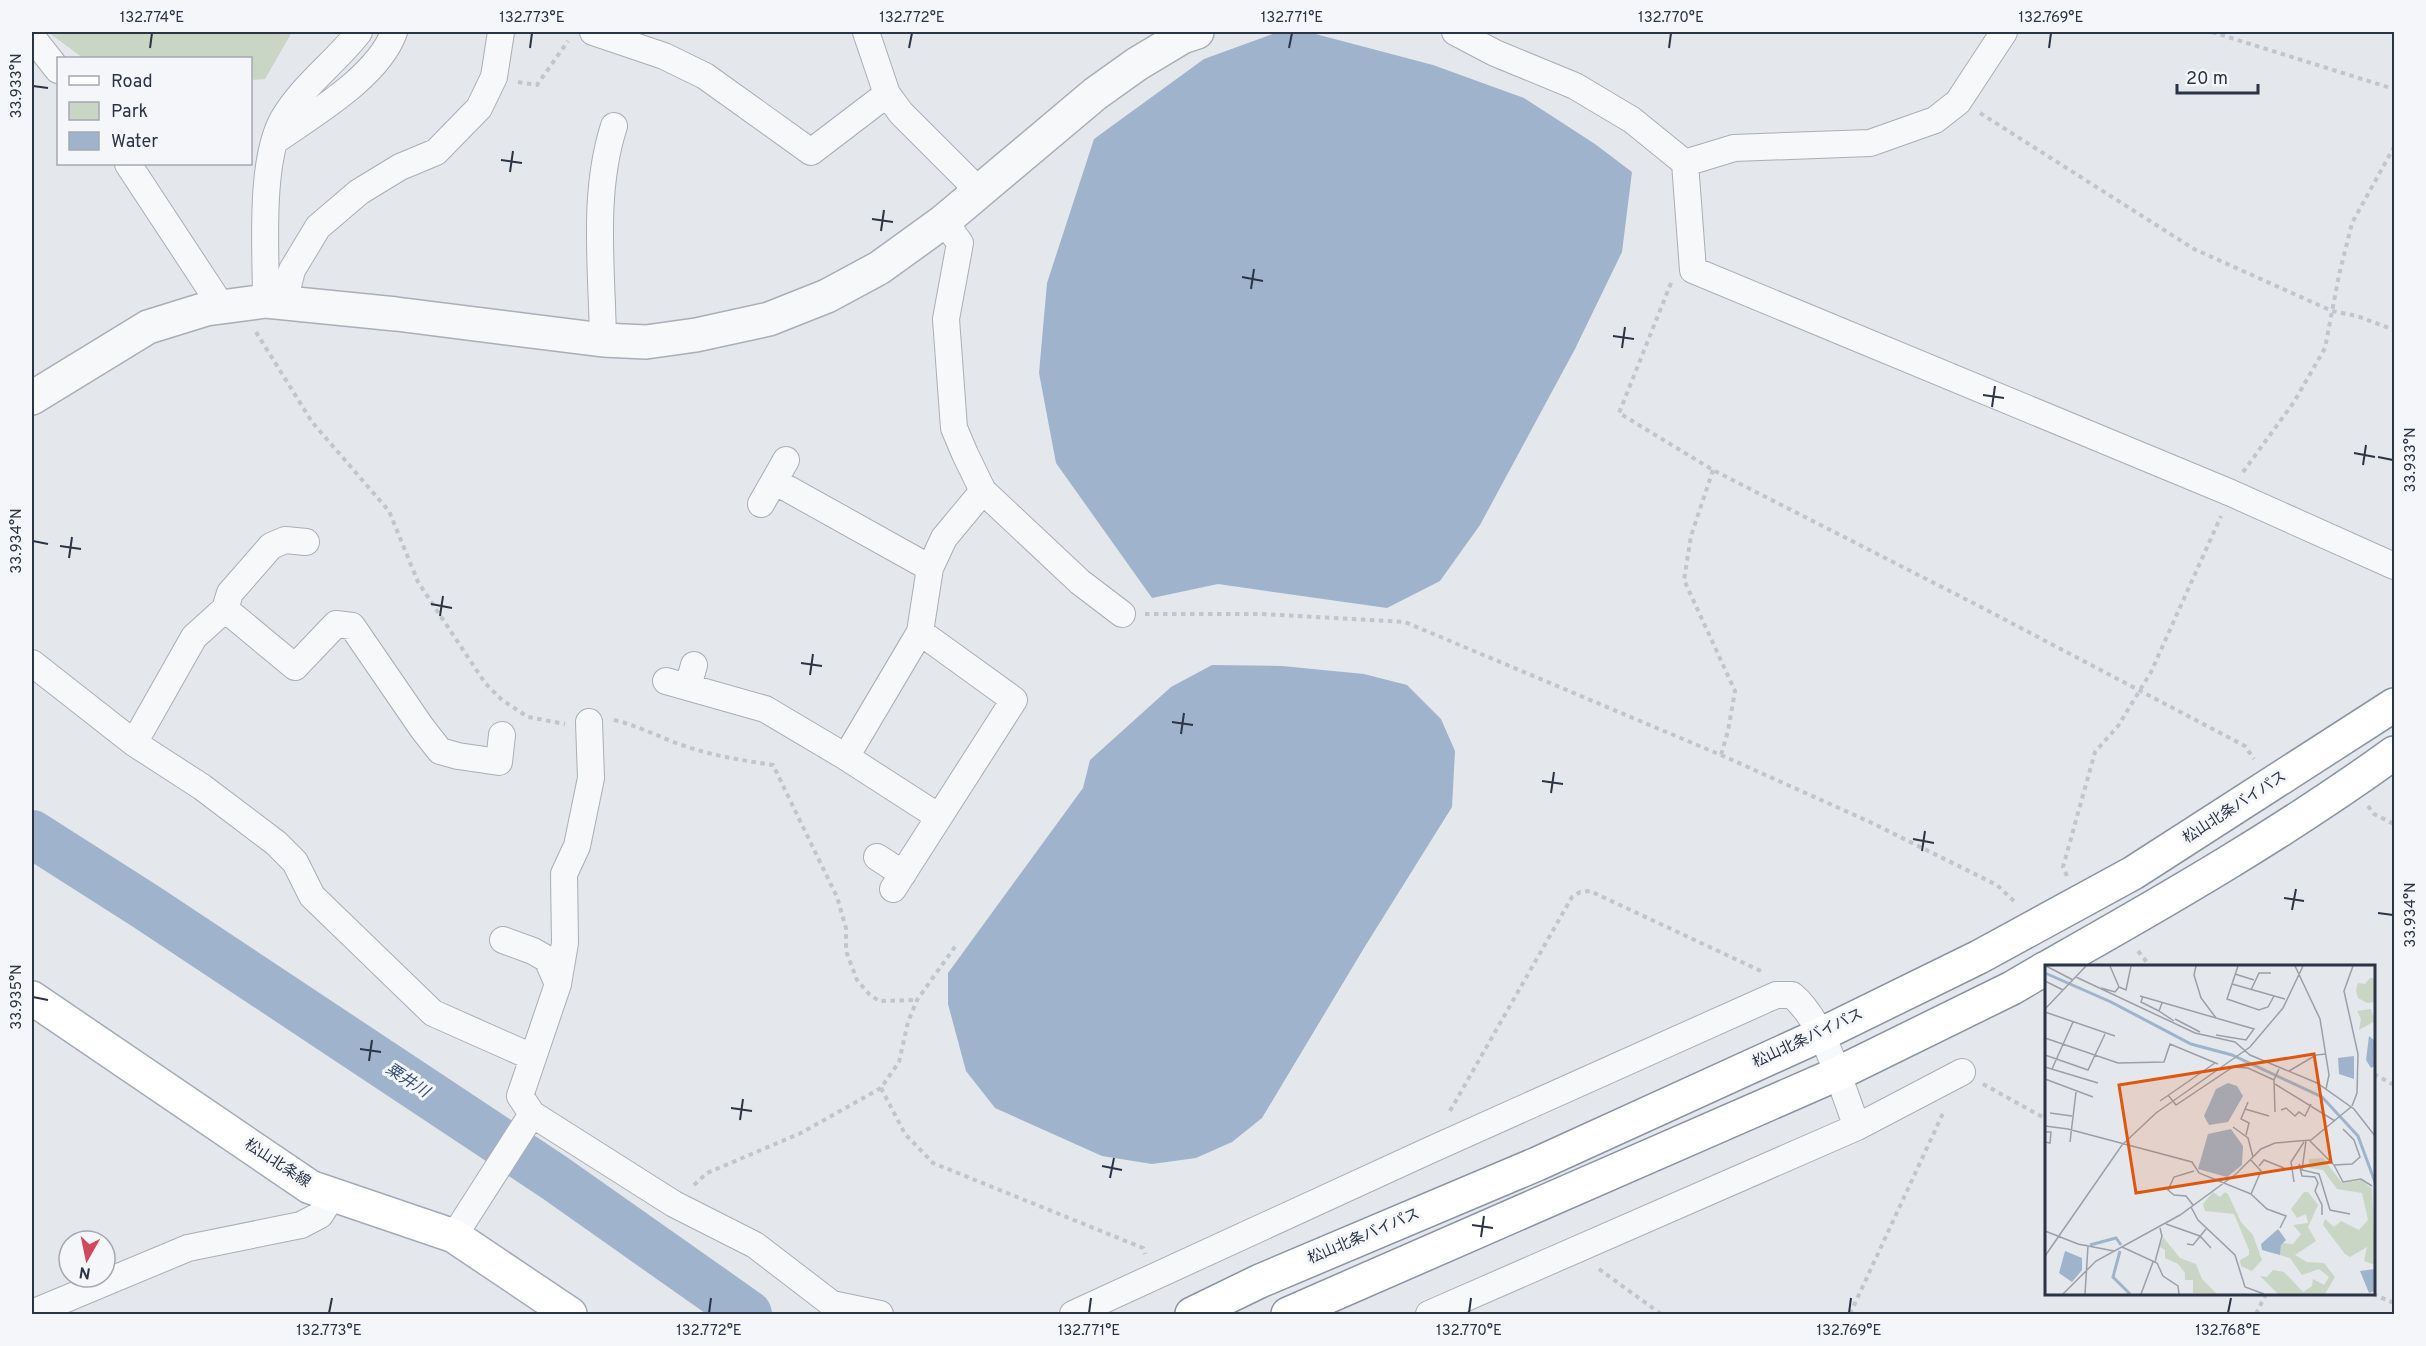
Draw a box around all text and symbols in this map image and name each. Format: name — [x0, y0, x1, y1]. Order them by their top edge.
text: 132.774°E — [120, 9, 184, 28]
text: 132.773°E — [499, 9, 565, 28]
text: 132.772°E — [879, 9, 945, 28]
text: 132.771°E — [1261, 9, 1323, 28]
text: 132.770°E — [1638, 9, 1704, 28]
text: 132.769°E — [2019, 9, 2083, 28]
text: 33.933°N — [8, 53, 27, 119]
legend — [57, 57, 252, 165]
scale bar — [2177, 57, 2258, 95]
text: 20 m — [2186, 68, 2228, 91]
text: Road — [111, 71, 153, 94]
text: Park — [111, 101, 148, 124]
text: Water — [111, 131, 158, 154]
text: 33.933°N — [2402, 427, 2421, 493]
text: 33.934°N — [8, 508, 27, 574]
street label: 松山北条バイパス — [2179, 767, 2290, 849]
text: 33.934°N — [2402, 882, 2421, 948]
text: 33.935°N — [8, 964, 27, 1030]
inset map — [2045, 965, 2375, 1295]
street label: 松山北条バイパス — [1749, 1004, 1866, 1073]
water label: 粟井川 — [381, 1060, 434, 1104]
street label: 松山北条線 — [240, 1135, 314, 1192]
street label: 松山北条バイパス — [1305, 1204, 1423, 1269]
north arrow — [57, 1229, 117, 1289]
text: N — [78, 1261, 92, 1283]
text: 132.773°E — [296, 1322, 362, 1341]
text: 132.772°E — [676, 1322, 742, 1341]
text: 132.771°E — [1058, 1322, 1120, 1341]
text: 132.770°E — [1436, 1322, 1502, 1341]
text: 132.769°E — [1817, 1322, 1881, 1341]
text: 132.768°E — [2195, 1322, 2261, 1341]

